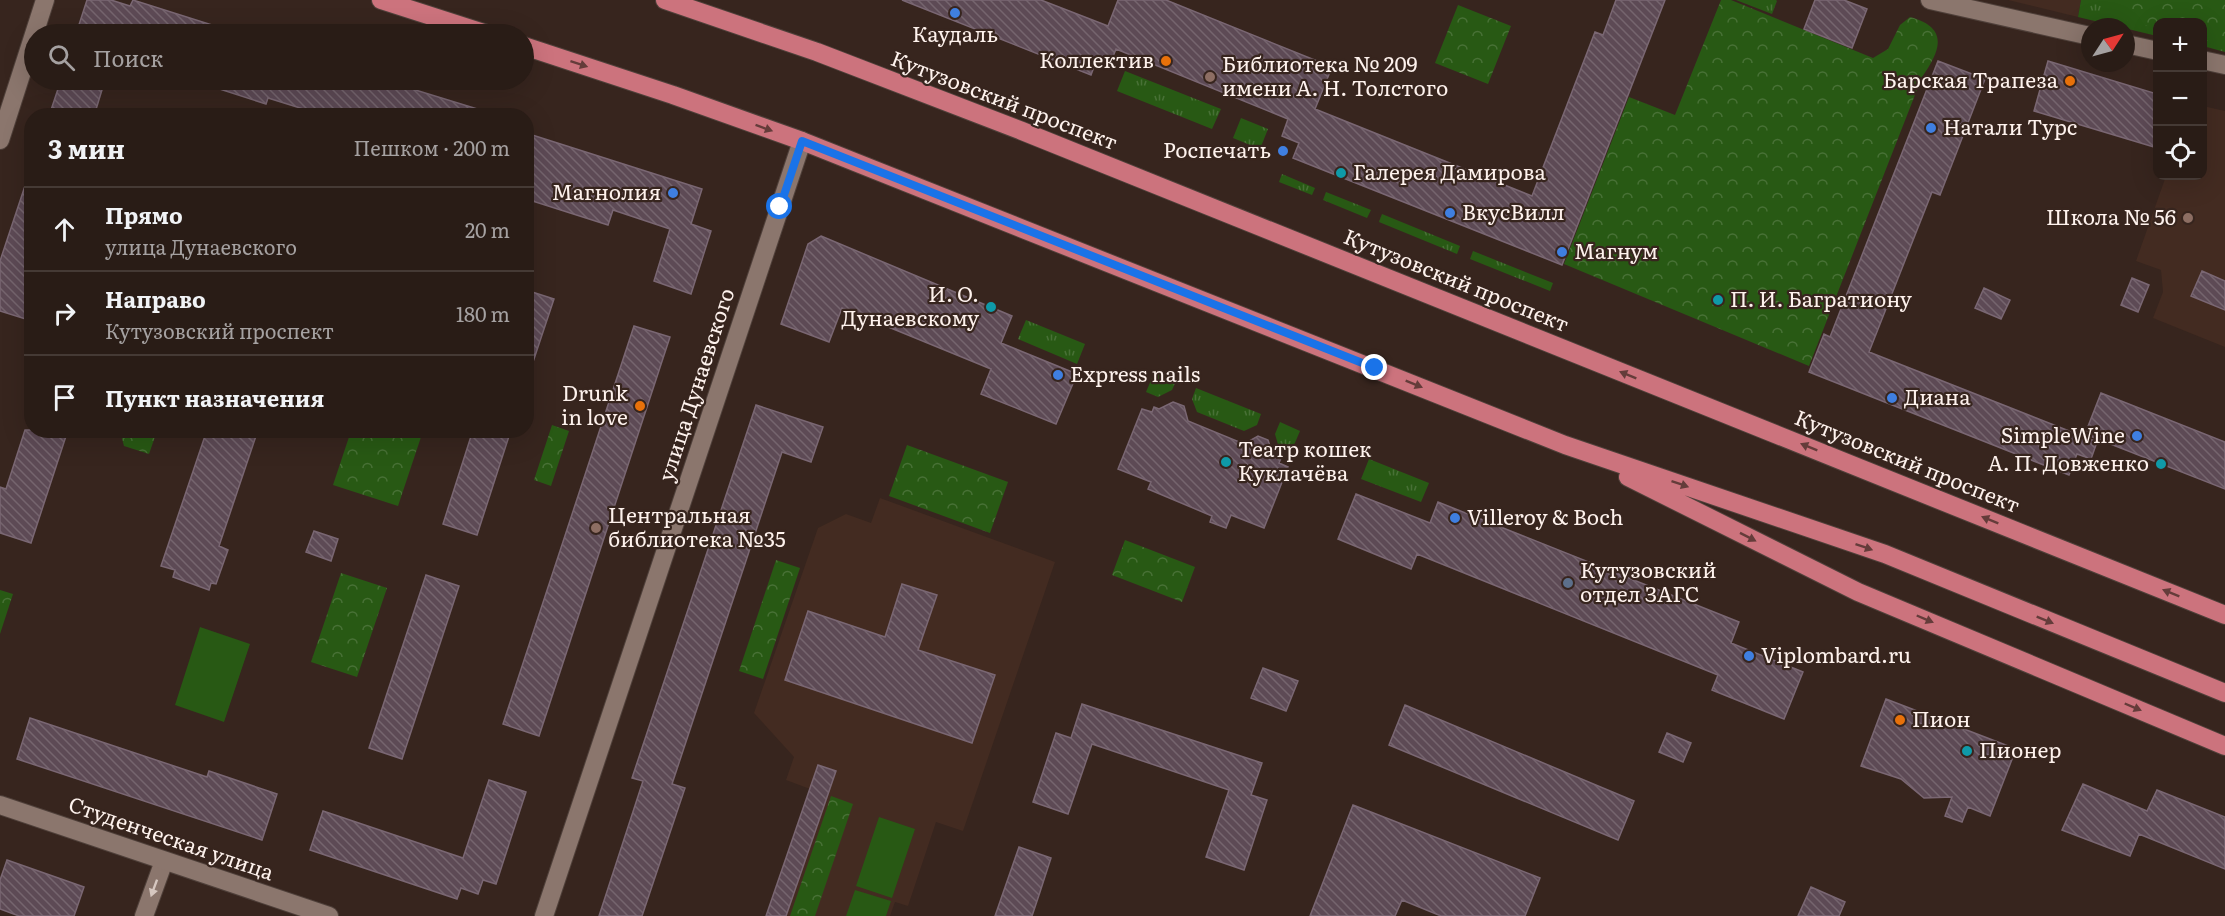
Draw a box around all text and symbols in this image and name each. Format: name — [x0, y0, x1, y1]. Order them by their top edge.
marker: Каудаль — [948, 6, 962, 20]
place label: Каудаль — [912, 17, 998, 48]
north arrow — [2081, 18, 2135, 72]
map controls — [2153, 18, 2207, 180]
button: + — [2153, 18, 2207, 72]
search box — [24, 24, 534, 90]
icon: search — [45, 41, 78, 74]
text: Поиск — [93, 41, 163, 74]
street label: Кутузовский проспект — [887, 41, 1123, 156]
place label: Коллектив — [1039, 43, 1154, 74]
place label: Библиотека № 209 имени А. Н. Толстого — [1222, 47, 1448, 102]
marker: Коллектив — [1159, 54, 1173, 68]
one-way arrow — [570, 60, 588, 70]
place label: Барская Трапеза — [1883, 63, 2059, 94]
marker: Библиотека № 209 имени А. Н. Толстого — [1203, 70, 1217, 84]
button: − — [2153, 72, 2207, 126]
marker: Барская Трапеза — [2063, 74, 2077, 88]
place label: Натали Турс — [1943, 110, 2077, 141]
marker: Натали Турс — [1924, 121, 1938, 135]
one-way arrow — [755, 123, 773, 133]
button: locate — [2153, 126, 2207, 180]
text: 3 мин — [48, 128, 125, 167]
text: Пешком · 200 m — [354, 132, 510, 162]
place label: Роспечать — [1163, 133, 1271, 164]
marker: Роспечать — [1276, 144, 1290, 158]
place label: Галерея Дамирова — [1353, 155, 1547, 186]
marker: Галерея Дамирова — [1334, 166, 1348, 180]
place label: Магнолия — [552, 175, 661, 206]
marker: Магнолия — [666, 186, 680, 200]
route start — [766, 193, 792, 219]
place label: ВкусВилл — [1462, 195, 1565, 226]
text: Прямо — [105, 198, 183, 231]
place label: Школа № 56 — [2046, 200, 2176, 231]
marker: ВкусВилл — [1443, 206, 1457, 220]
marker: Школа № 56 — [2181, 211, 2195, 225]
icon: ahead — [48, 213, 81, 246]
text: 20 m — [465, 214, 510, 244]
street label: Кутузовский проспект — [1340, 219, 1574, 338]
text: улица Дунаевского — [105, 231, 297, 261]
place label: Магнум — [1574, 234, 1658, 265]
marker: Магнум — [1555, 245, 1569, 259]
place label: И. О. Дунаевскому — [841, 277, 980, 332]
text: Направо — [105, 282, 206, 315]
place label: П. И. Багратиону — [1730, 282, 1913, 313]
street label: улица Дунаевского — [649, 284, 740, 485]
marker: П. И. Багратиону — [1711, 293, 1725, 307]
icon: right — [48, 297, 81, 330]
text: 180 m — [456, 298, 510, 328]
marker: И. О. Дунаевскому — [984, 300, 998, 314]
text: Кутузовский проспект — [105, 315, 334, 345]
route end — [1361, 354, 1387, 380]
place label: Express nails — [1070, 357, 1200, 388]
marker: Express nails — [1051, 368, 1065, 382]
one-way arrow — [1619, 369, 1637, 379]
place label: Drunk in love — [561, 376, 628, 431]
one-way arrow — [1405, 380, 1423, 389]
place label: Диана — [1904, 380, 1971, 411]
icon: arrive — [48, 381, 81, 414]
text: Пункт назначения — [105, 381, 324, 414]
marker: Диана — [1885, 391, 1899, 405]
marker: Drunk in love — [633, 399, 647, 413]
street label: Кутузовский проспект — [1791, 400, 2025, 519]
place label: SimpleWine — [2001, 418, 2125, 449]
marker: SimpleWine — [2130, 429, 2144, 443]
place label: Театр кошек Куклачёва — [1238, 432, 1372, 487]
one-way arrow — [1800, 442, 1818, 451]
place label: А. П. Довженко — [1987, 446, 2149, 477]
marker: Театр кошек Куклачёва — [1219, 455, 1233, 469]
marker: А. П. Довженко — [2154, 457, 2168, 471]
one-way arrow — [1671, 480, 1689, 490]
place label: Центральная библиотека №35 — [608, 498, 786, 553]
place label: Villeroy & Boch — [1467, 500, 1623, 531]
marker: Villeroy & Boch — [1448, 511, 1462, 525]
one-way arrow — [1981, 515, 1999, 524]
marker: Центральная библиотека №35 — [589, 521, 603, 535]
one-way arrow — [1740, 532, 1757, 541]
one-way arrow — [1855, 543, 1873, 553]
place label: Кутузовский отдел ЗАГС — [1580, 553, 1716, 608]
marker: Кутузовский отдел ЗАГС — [1561, 576, 1575, 590]
one-way arrow — [2162, 588, 2180, 597]
one-way arrow — [1916, 615, 1934, 624]
one-way arrow — [2036, 616, 2054, 625]
place label: Viplombard.ru — [1761, 638, 1911, 669]
marker: Viplombard.ru — [1742, 649, 1756, 663]
place label: Пион — [1912, 702, 1971, 733]
one-way arrow — [2124, 702, 2141, 711]
marker: Пион — [1893, 713, 1907, 727]
place label: Пионер — [1979, 733, 2061, 764]
marker: Пионер — [1960, 744, 1974, 758]
street label: Студенческая улица — [65, 787, 279, 887]
one-way arrow — [149, 879, 159, 897]

